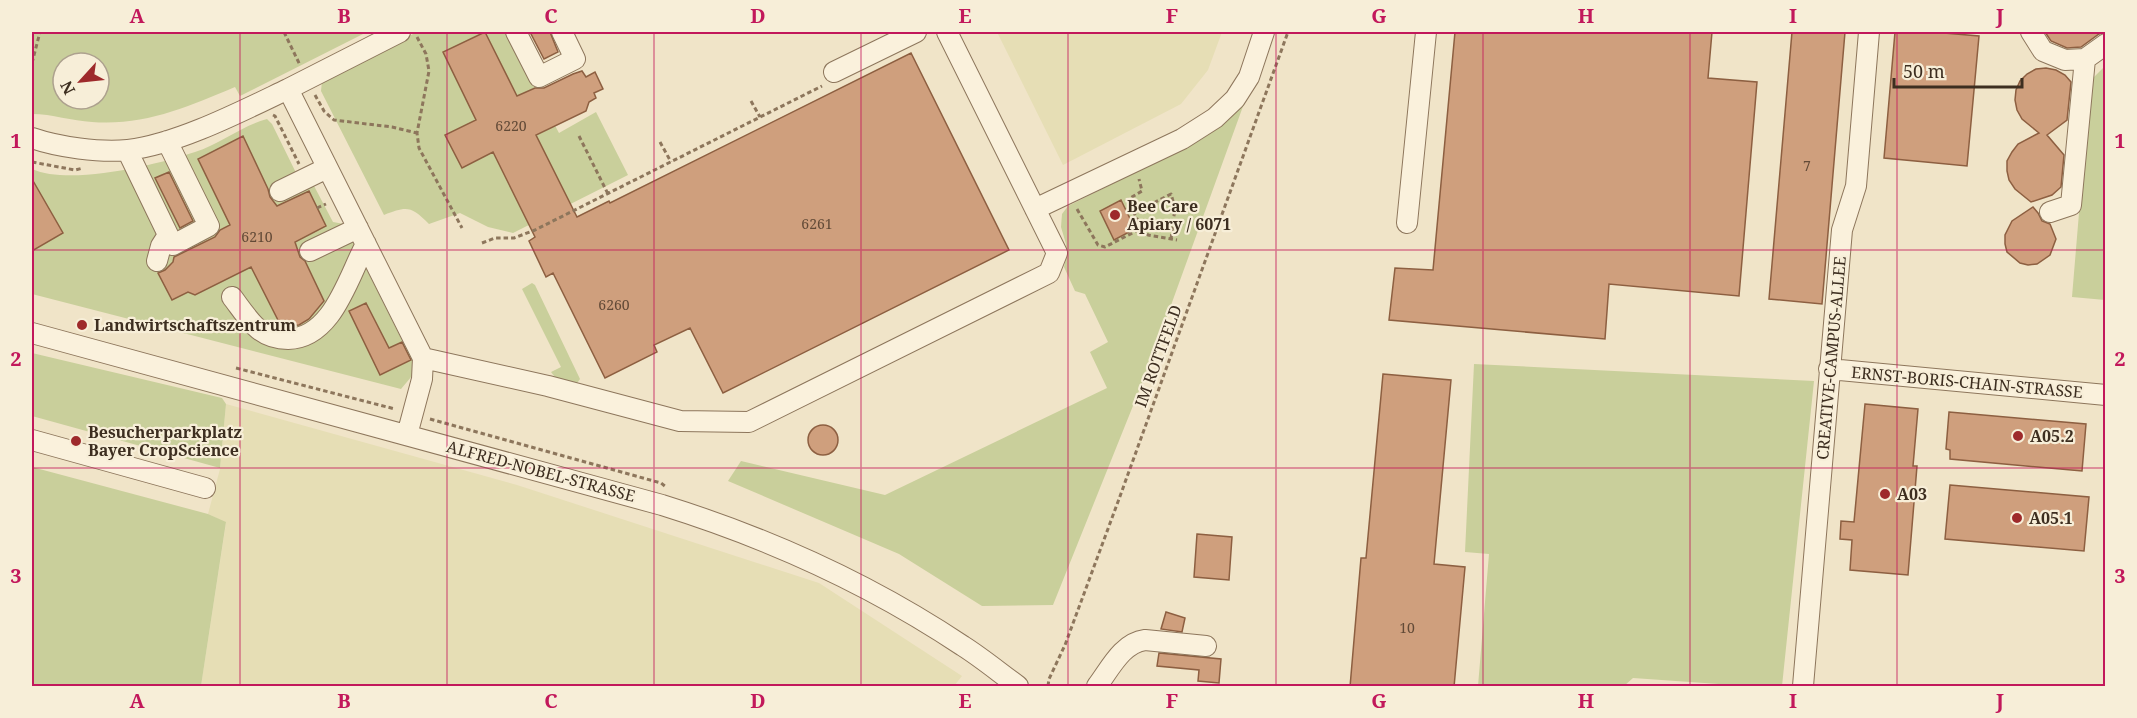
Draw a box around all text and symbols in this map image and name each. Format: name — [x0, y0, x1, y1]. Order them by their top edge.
text: A — [129, 2, 145, 29]
text: B — [337, 2, 351, 29]
text: C — [544, 2, 558, 29]
text: D — [750, 2, 766, 29]
text: E — [958, 2, 972, 29]
text: F — [1166, 2, 1178, 29]
text: G — [1371, 2, 1387, 29]
text: H — [1578, 2, 1594, 29]
text: I — [1789, 2, 1797, 29]
text: J — [1995, 2, 2004, 29]
north arrow — [51, 51, 111, 111]
scale bar — [1894, 51, 2022, 89]
text: 50 m — [1903, 59, 1945, 83]
text: N — [55, 77, 80, 98]
house number: 6220 — [495, 116, 527, 135]
text: 1 — [10, 127, 22, 154]
text: 1 — [2114, 127, 2126, 154]
house number: 7 — [1803, 156, 1811, 175]
place label: Bee Care Apiary / 6071 — [1127, 195, 1231, 235]
marker: Bee Care Apiary / 6071 — [1108, 208, 1122, 222]
house number: 6261 — [801, 214, 833, 233]
house number: 6210 — [241, 227, 273, 246]
street label: CREATIVE-CAMPUS-ALLEE — [1811, 255, 1851, 461]
house number: 6260 — [598, 295, 630, 314]
street label: IM ROTTFELD — [1129, 302, 1187, 410]
place label: Landwirtschaftszentrum — [94, 314, 296, 336]
marker: Landwirtschaftszentrum — [75, 318, 89, 332]
text: 2 — [10, 345, 22, 372]
text: 2 — [2114, 345, 2126, 372]
street label: ERNST-BORIS-CHAIN-STRASSE — [1850, 361, 2084, 403]
place label: Besucherparkplatz Bayer CropScience — [88, 421, 242, 461]
place label: A05.2 — [2030, 425, 2074, 447]
marker: A05.2 — [2011, 429, 2025, 443]
marker: Besucherparkplatz Bayer CropScience — [69, 434, 83, 448]
street label: ALFRED-NOBEL-STRASSE — [444, 435, 638, 507]
place label: A03 — [1897, 483, 1927, 505]
marker: A03 — [1878, 487, 1892, 501]
place label: A05.1 — [2029, 507, 2073, 529]
marker: A05.1 — [2010, 511, 2024, 525]
text: 3 — [10, 562, 22, 589]
text: 3 — [2114, 562, 2126, 589]
house number: 10 — [1399, 618, 1415, 637]
text: A — [129, 687, 145, 714]
text: B — [337, 687, 351, 714]
text: C — [544, 687, 558, 714]
text: D — [750, 687, 766, 714]
text: E — [958, 687, 972, 714]
text: F — [1166, 687, 1178, 714]
text: G — [1371, 687, 1387, 714]
text: H — [1578, 687, 1594, 714]
text: I — [1789, 687, 1797, 714]
text: J — [1995, 687, 2004, 714]

